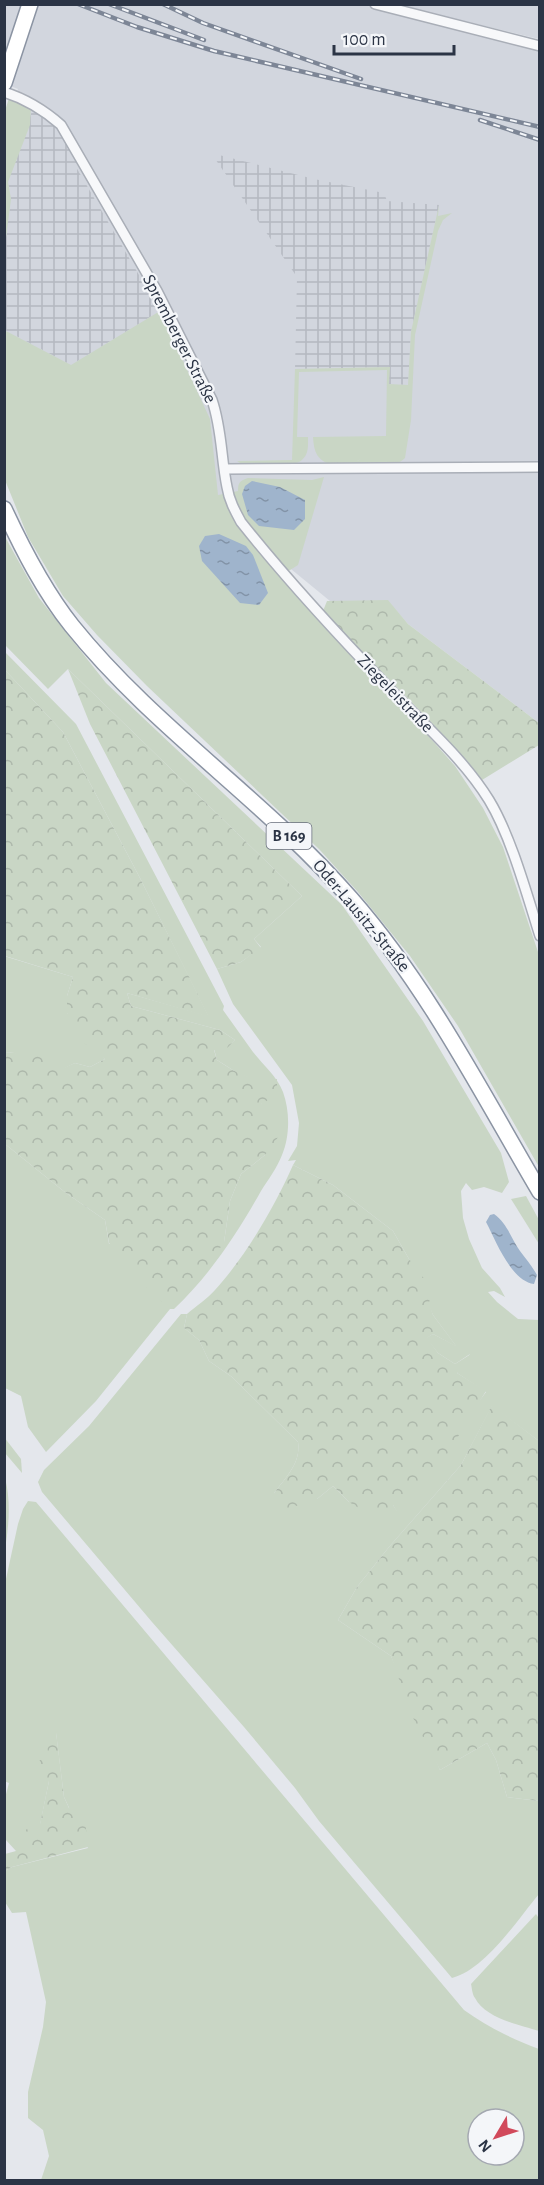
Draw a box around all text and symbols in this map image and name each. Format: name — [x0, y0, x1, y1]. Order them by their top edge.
scale bar — [334, 18, 454, 56]
text: 100 m — [343, 31, 386, 49]
street label: Spremberger Straße — [139, 272, 219, 406]
street label: Ziegeleistraße — [354, 652, 436, 736]
road number: B 169 — [266, 823, 312, 849]
street label: Oder-Lausitz-Straße — [309, 856, 413, 976]
north arrow — [466, 2107, 526, 2167]
text: N — [475, 2136, 495, 2155]

